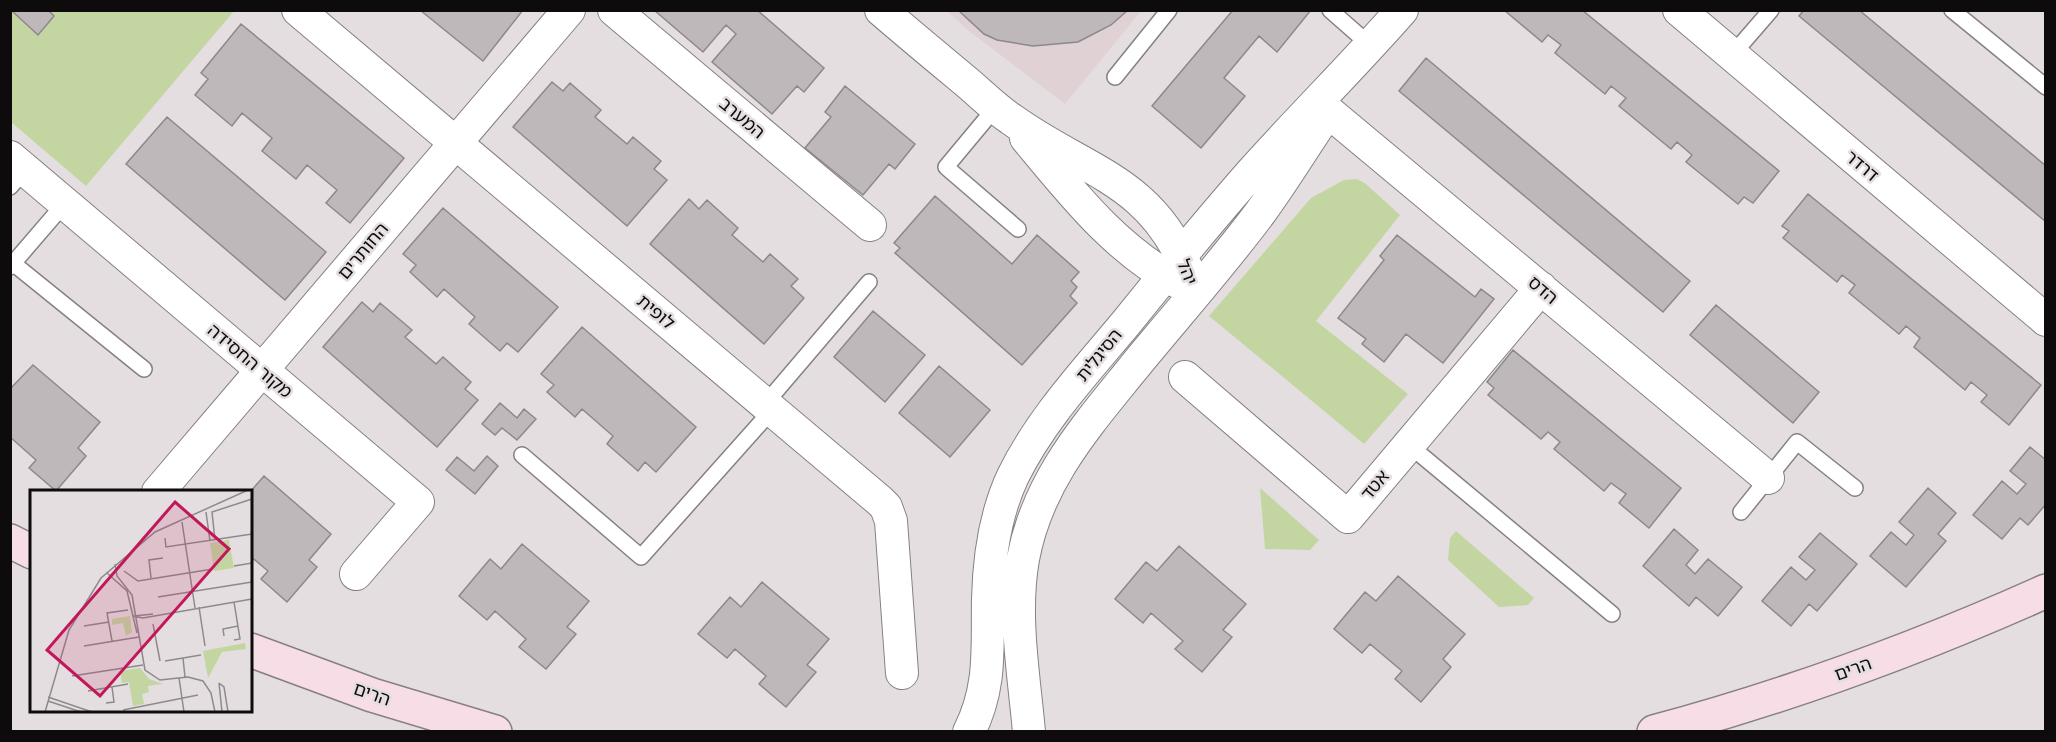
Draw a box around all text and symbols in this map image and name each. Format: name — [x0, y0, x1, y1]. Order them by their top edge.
street label: המערב — [713, 91, 771, 145]
street label: דרדר — [1839, 144, 1885, 188]
street label: החותרים — [331, 217, 395, 285]
street label: יהל — [1170, 255, 1204, 289]
street label: הדס — [1522, 270, 1564, 310]
street label: לופית — [631, 288, 681, 336]
street label: מקור החסידה — [202, 318, 298, 404]
street label: הסיגלית — [1070, 323, 1128, 387]
street label: אטד — [1355, 464, 1395, 506]
inset map — [30, 490, 252, 712]
street label: הרים — [1831, 650, 1875, 688]
street label: הרים — [350, 676, 394, 712]

